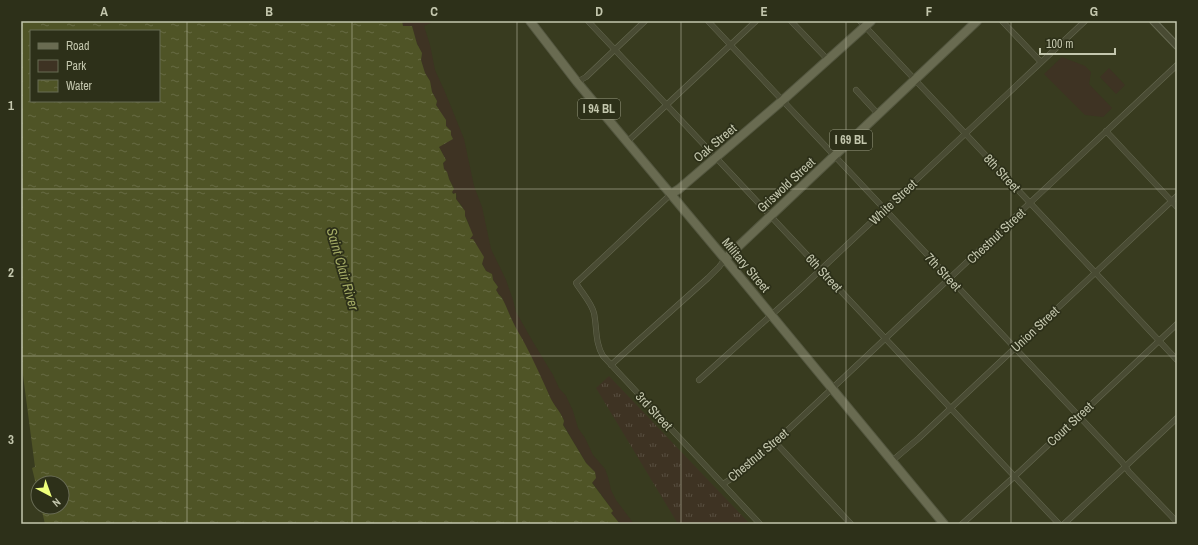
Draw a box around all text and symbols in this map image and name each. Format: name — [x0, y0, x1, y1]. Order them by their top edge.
text: A — [100, 3, 108, 20]
text: B — [265, 3, 273, 20]
text: C — [430, 3, 438, 20]
text: D — [595, 3, 603, 20]
text: E — [760, 3, 768, 20]
text: F — [926, 3, 933, 20]
text: G — [1090, 3, 1098, 20]
legend — [30, 30, 160, 102]
scale bar — [1040, 30, 1115, 56]
text: 100 m — [1046, 36, 1073, 52]
text: Road — [66, 38, 90, 54]
text: Park — [66, 58, 86, 74]
text: Water — [66, 78, 93, 94]
text: 1 — [8, 97, 14, 114]
road number: I 94 BL — [578, 99, 620, 119]
street label: Oak Street — [690, 120, 740, 166]
road number: I 69 BL — [830, 130, 872, 150]
street label: 8th Street — [980, 150, 1024, 196]
street label: Griswold Street — [753, 154, 819, 216]
street label: White Street — [866, 176, 920, 228]
street label: Chestnut Street — [963, 205, 1029, 267]
water label: Saint Clair River — [323, 226, 364, 313]
street label: Military Street — [718, 234, 774, 296]
street label: 7th Street — [921, 249, 965, 295]
street label: 6th Street — [802, 250, 846, 296]
text: 2 — [8, 264, 14, 281]
street label: Union Street — [1007, 302, 1063, 356]
street label: 3rd Street — [632, 388, 676, 434]
street label: Court Street — [1043, 398, 1097, 450]
street label: Chestnut Street — [724, 425, 792, 485]
text: 3 — [8, 431, 14, 448]
north arrow — [30, 475, 70, 515]
text: N — [50, 495, 64, 510]

